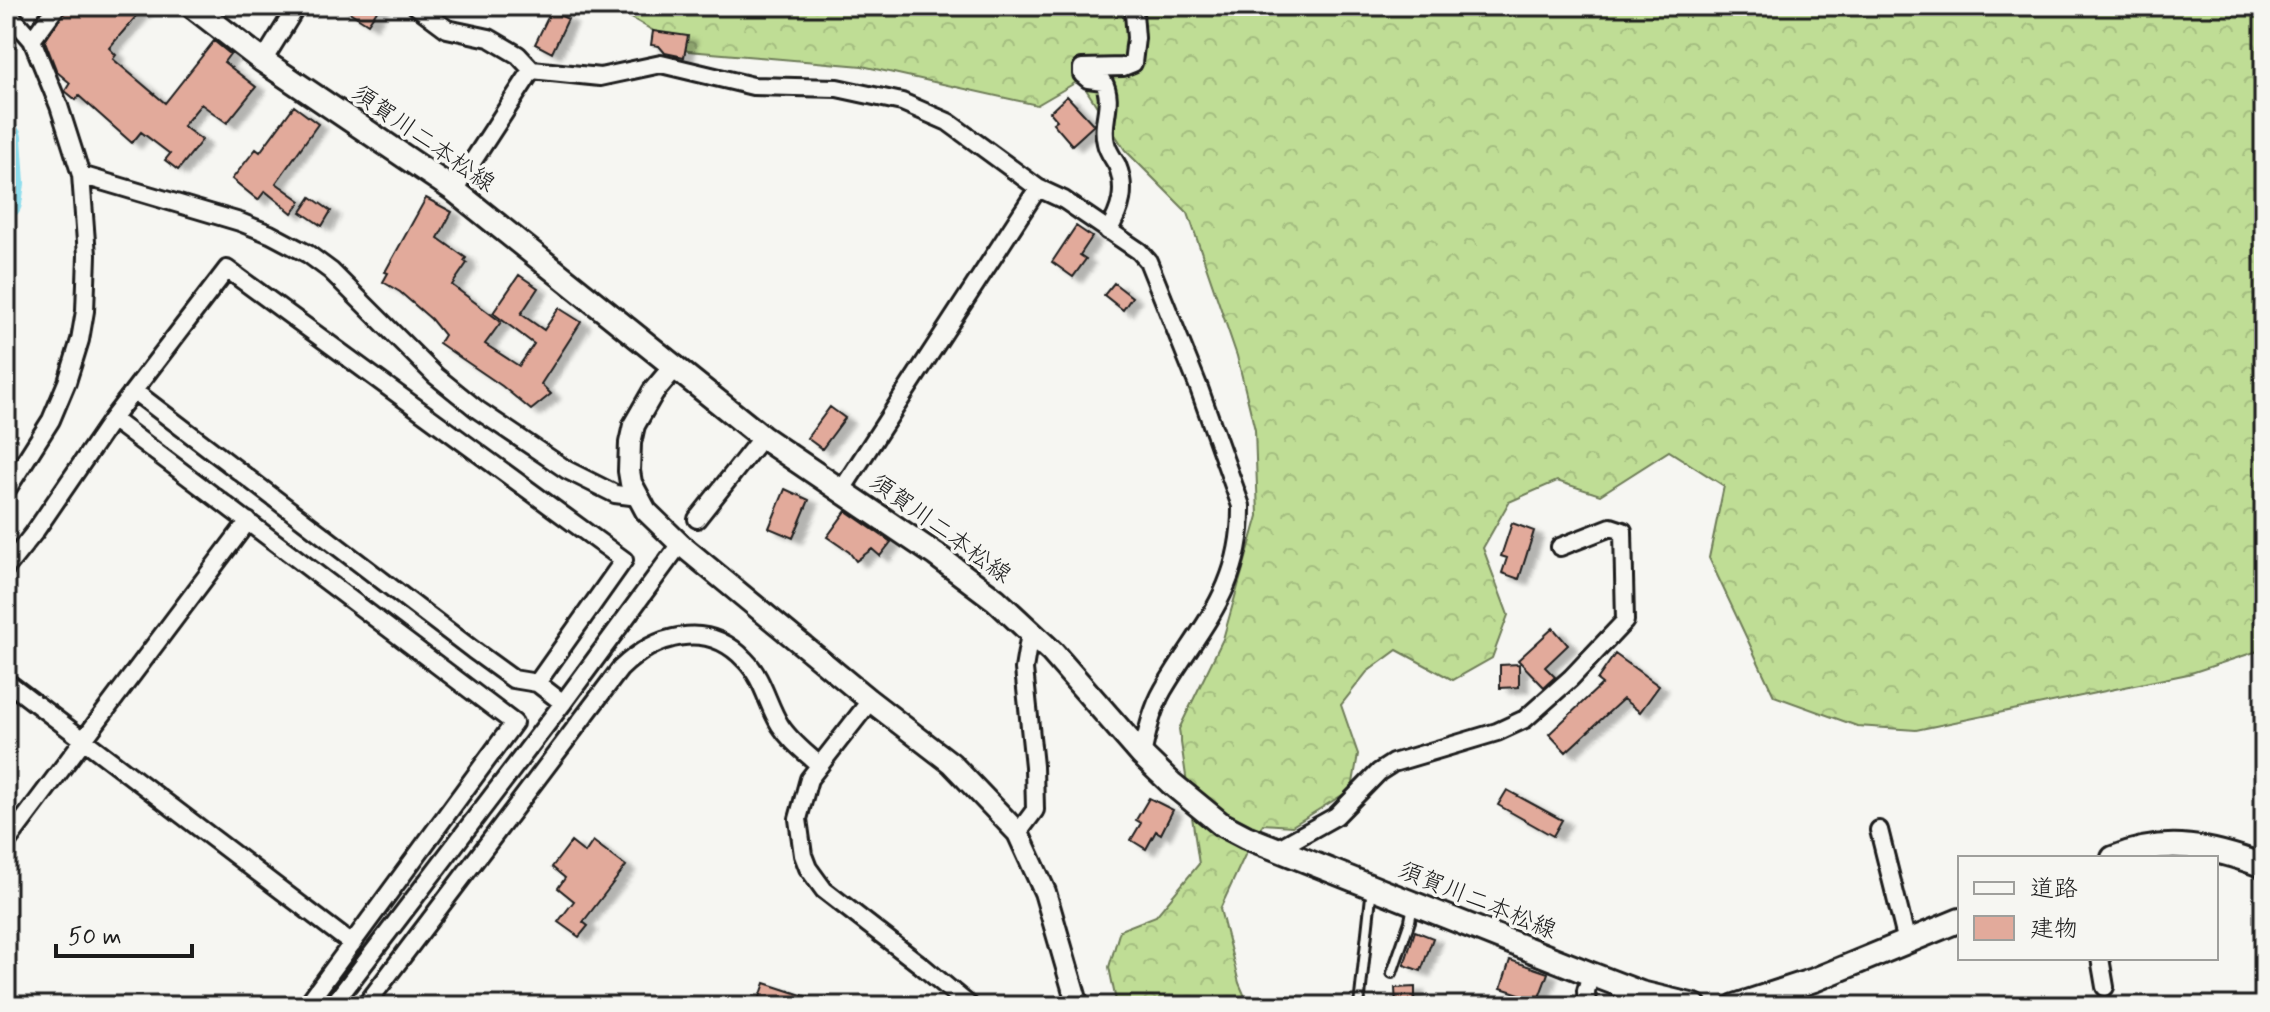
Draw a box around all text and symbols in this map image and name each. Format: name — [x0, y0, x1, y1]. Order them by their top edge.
street label: 須賀川二本松線 — [345, 78, 501, 200]
street label: 須賀川二本松線 — [863, 467, 1017, 591]
street label: 須賀川二本松線 — [1393, 855, 1561, 947]
legend — [1958, 856, 2218, 960]
text: 道路 — [2030, 874, 2078, 905]
scale bar — [56, 908, 192, 958]
text: 建物 — [2030, 914, 2078, 945]
text: 50 m — [68, 922, 122, 953]

